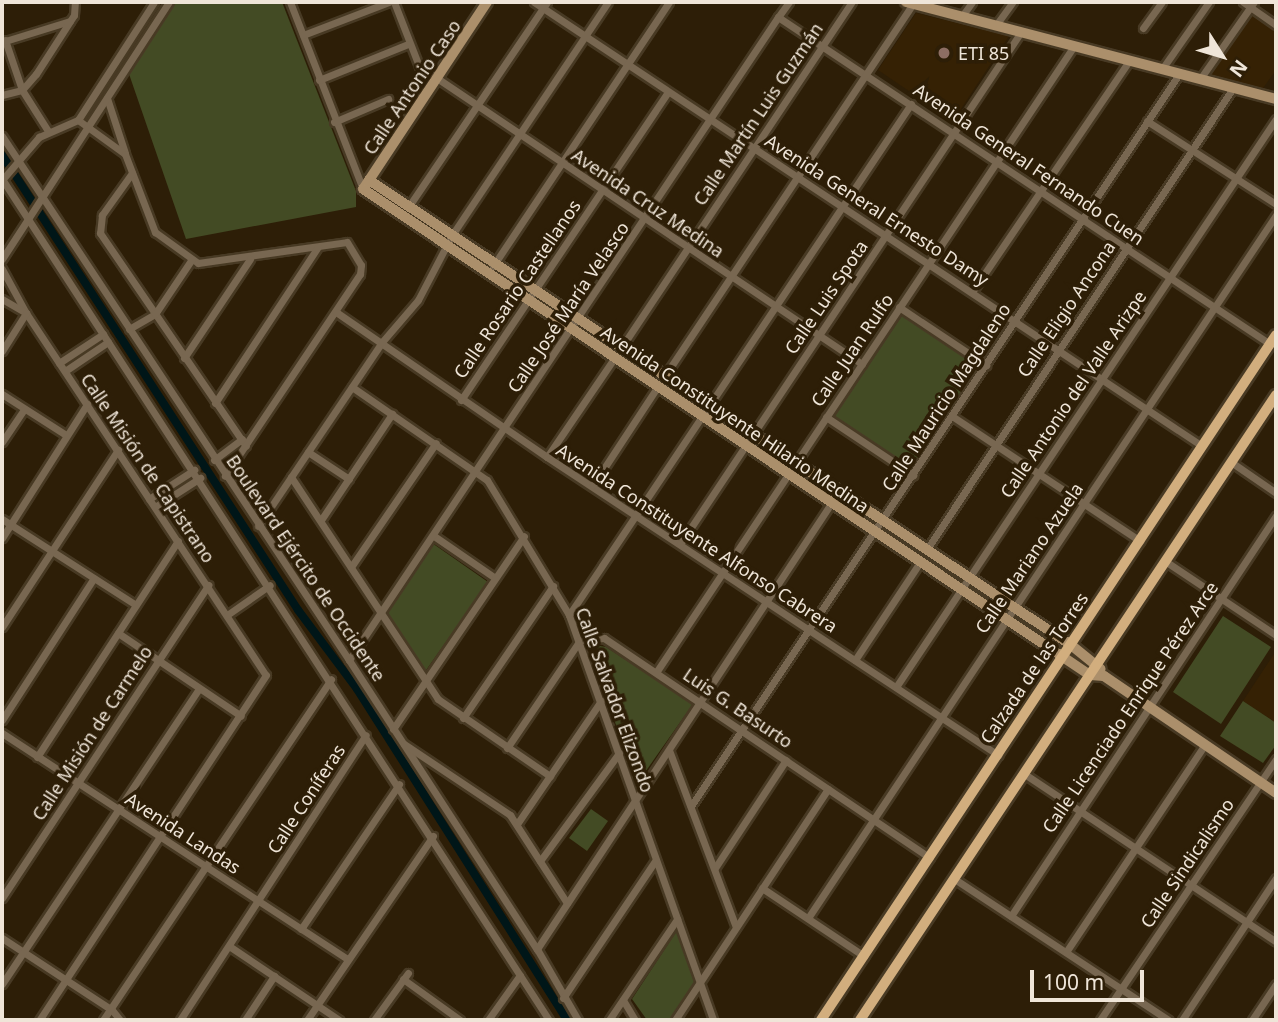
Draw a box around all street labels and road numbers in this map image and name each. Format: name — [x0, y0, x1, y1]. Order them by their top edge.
street label: Calle Antonio Caso — [359, 15, 465, 159]
street label: Calle Martín Luis Guzmán — [689, 19, 827, 209]
street label: Avenida General Fernando Cuen — [910, 79, 1148, 249]
street label: Avenida General Ernesto Damy — [761, 130, 993, 290]
street label: Avenida Cruz Medina — [568, 144, 728, 262]
street label: Calle Rosario Castellanos — [449, 196, 585, 382]
street label: Calle José María Velasco — [503, 217, 633, 397]
street label: Calle Luis Spota — [780, 236, 872, 358]
street label: Calle Eligio Ancona — [1012, 237, 1120, 381]
street label: Calle Antonio del Valle Arizpe — [995, 286, 1151, 502]
street label: Calle Juan Rulfo — [806, 289, 898, 411]
street label: Calle Mauricio Magdaleno — [877, 299, 1015, 495]
street label: Avenida Constituyente Hilario Medina — [597, 321, 873, 517]
street label: Calle Misión de Capistrano — [76, 369, 220, 567]
street label: Avenida Constituyente Alfonso Cabrera — [553, 439, 841, 637]
street label: Boulevard Ejército de Occidente — [222, 451, 390, 685]
street label: Calle Mariano Azuela — [971, 479, 1087, 637]
street label: Calle Licenciado Enrique Pérez Arce — [1038, 577, 1222, 837]
street label: Calzada de las Torres — [975, 588, 1093, 748]
street label: Calle Salvador Elizondo — [571, 605, 659, 795]
street label: Calle Misión de Carmelo — [27, 642, 157, 824]
street label: Luis G. Basurto — [679, 663, 797, 753]
street label: Calle Coníferas — [263, 740, 349, 858]
street label: Avenida Landas — [121, 788, 245, 878]
street label: Calle Sindicalismo — [1136, 794, 1238, 932]

